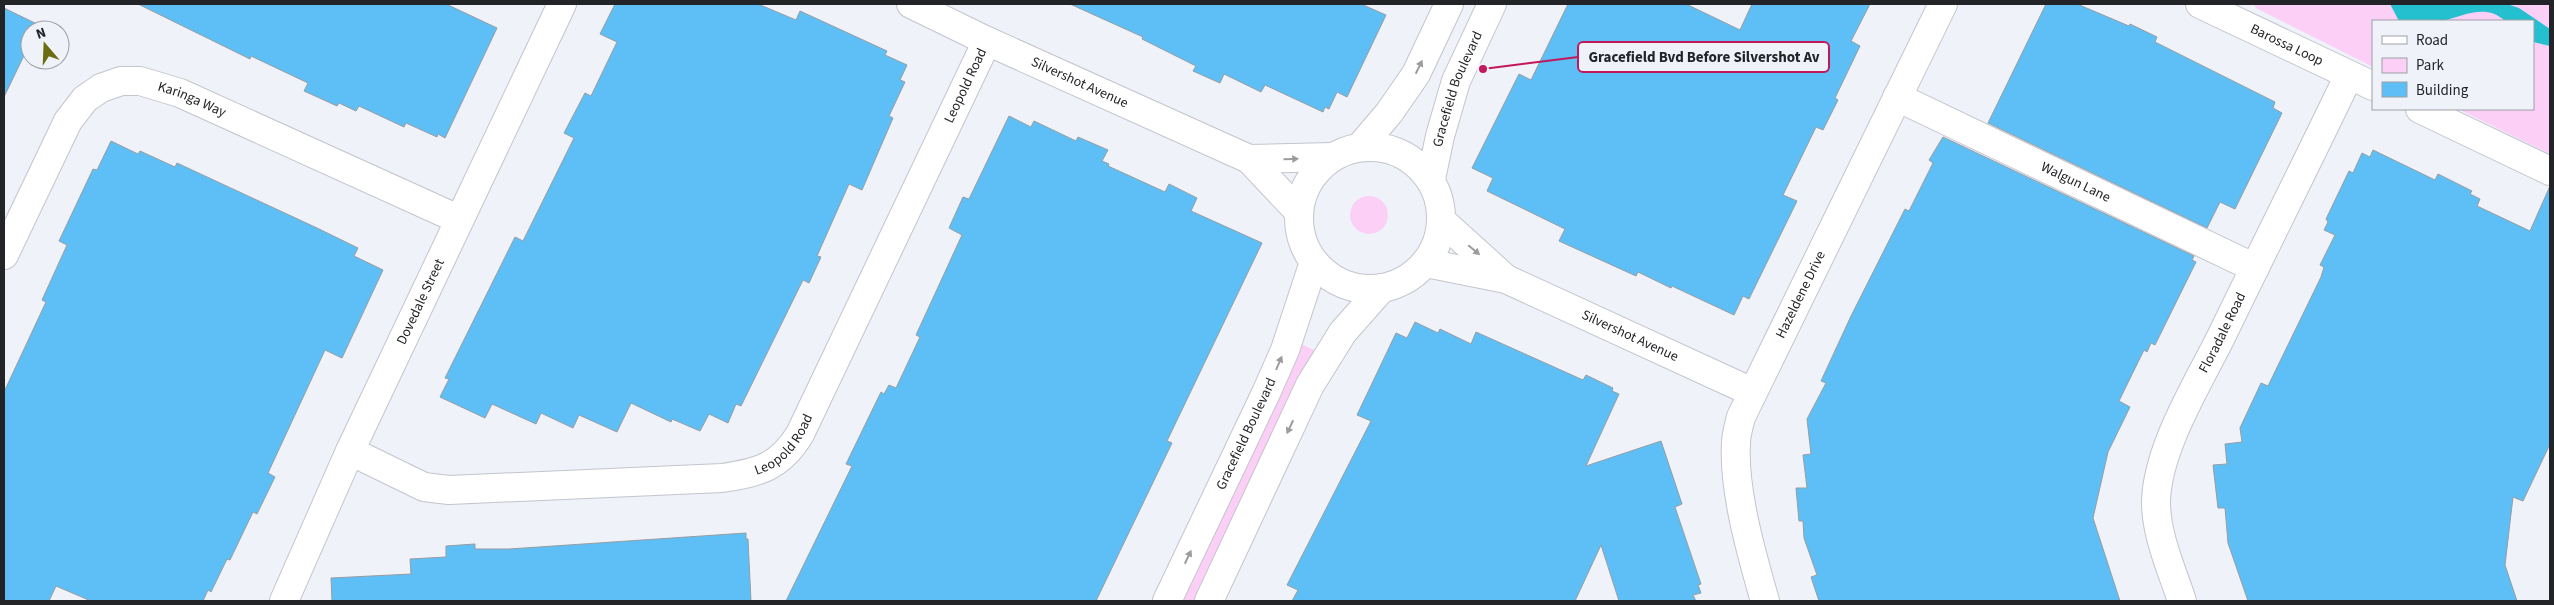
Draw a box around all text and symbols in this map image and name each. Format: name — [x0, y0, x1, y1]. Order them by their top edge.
street label: Barossa Loop — [2247, 19, 2327, 71]
north arrow — [20, 20, 70, 70]
legend — [2372, 20, 2534, 110]
text: N — [33, 23, 49, 45]
street label: Gracefield Boulevard — [1428, 28, 1488, 149]
text: Road — [2416, 30, 2448, 51]
callout: Gracefield Bvd Before Silvershot Av — [1578, 42, 1829, 72]
street label: Leopold Road — [939, 45, 992, 127]
text: Gracefield Bvd Before Silvershot Av — [1588, 47, 1820, 68]
street label: Silvershot Avenue — [1028, 52, 1131, 113]
text: Park — [2416, 55, 2445, 76]
one-way arrow — [1415, 60, 1423, 74]
street label: Karinga Way — [155, 77, 230, 123]
text: Building — [2416, 80, 2469, 101]
one-way arrow — [1283, 155, 1299, 163]
street label: Walgun Lane — [2037, 157, 2114, 208]
one-way arrow — [1468, 244, 1480, 256]
street label: Hazeldene Drive — [1771, 248, 1831, 342]
street label: Dovedale Street — [392, 255, 450, 348]
street label: Floradale Road — [2194, 289, 2251, 377]
street label: Silvershot Avenue — [1578, 305, 1682, 367]
one-way arrow — [1276, 356, 1284, 370]
street label: Gracefield Boulevard — [1211, 375, 1281, 493]
street label: Leopold Road — [752, 411, 818, 481]
one-way arrow — [1285, 420, 1293, 434]
one-way arrow — [1184, 550, 1192, 564]

